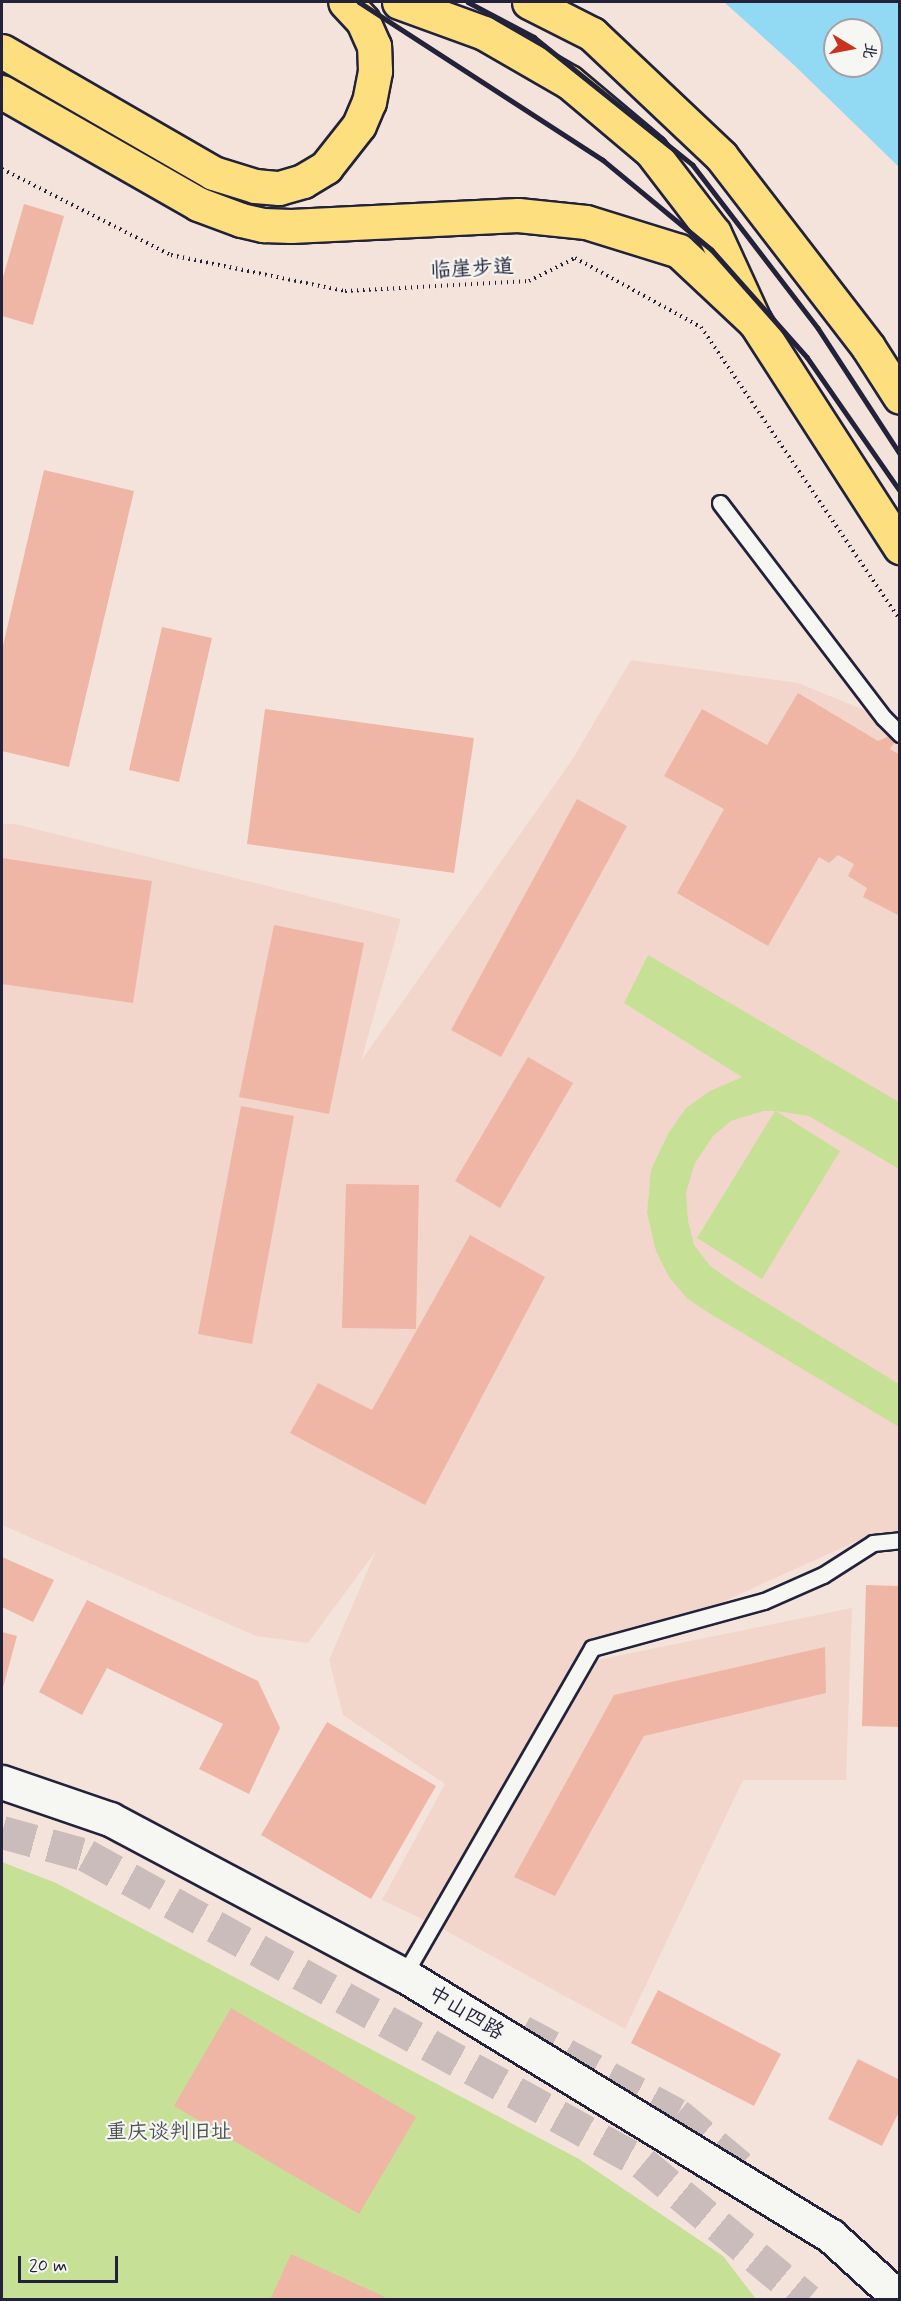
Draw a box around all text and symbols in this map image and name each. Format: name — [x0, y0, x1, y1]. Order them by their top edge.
north arrow — [823, 18, 883, 78]
text: 北 — [858, 41, 881, 61]
street label: 临崖步道 — [429, 254, 515, 284]
street label: 中山四路 — [424, 1981, 508, 2045]
park label: 重庆谈判旧址 — [106, 2119, 232, 2145]
scale bar — [21, 2244, 122, 2282]
text: 20 m — [29, 2254, 67, 2278]

